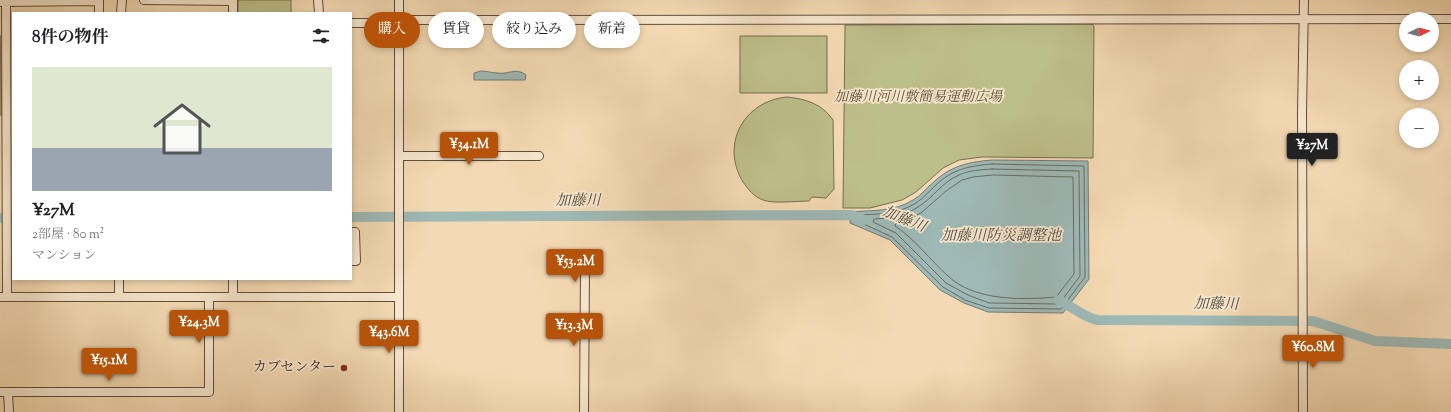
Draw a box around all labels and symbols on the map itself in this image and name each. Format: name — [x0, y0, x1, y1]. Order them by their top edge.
north arrow — [1399, 12, 1439, 52]
park label: 加藤川河川敷簡易運動広場 — [834, 88, 1004, 108]
pin: ¥34.1M — [436, 132, 502, 166]
pin: ¥27M — [1288, 133, 1336, 167]
water label: 加藤川 — [555, 191, 602, 212]
water label: 加藤川 — [879, 202, 931, 239]
water label: 加藤川防災調整池 — [941, 226, 1063, 247]
pin: ¥53.2M — [542, 249, 608, 283]
water label: 加藤川 — [1193, 294, 1241, 316]
pin: ¥24.3M — [166, 310, 232, 344]
pin: ¥13.3M — [541, 313, 607, 347]
pin: ¥43.6M — [356, 320, 422, 354]
pin: ¥60.8M — [1280, 335, 1346, 369]
pin: ¥15.1M — [76, 348, 142, 382]
place label: カブセンター — [253, 358, 336, 378]
marker: カブセンター — [339, 363, 349, 373]

